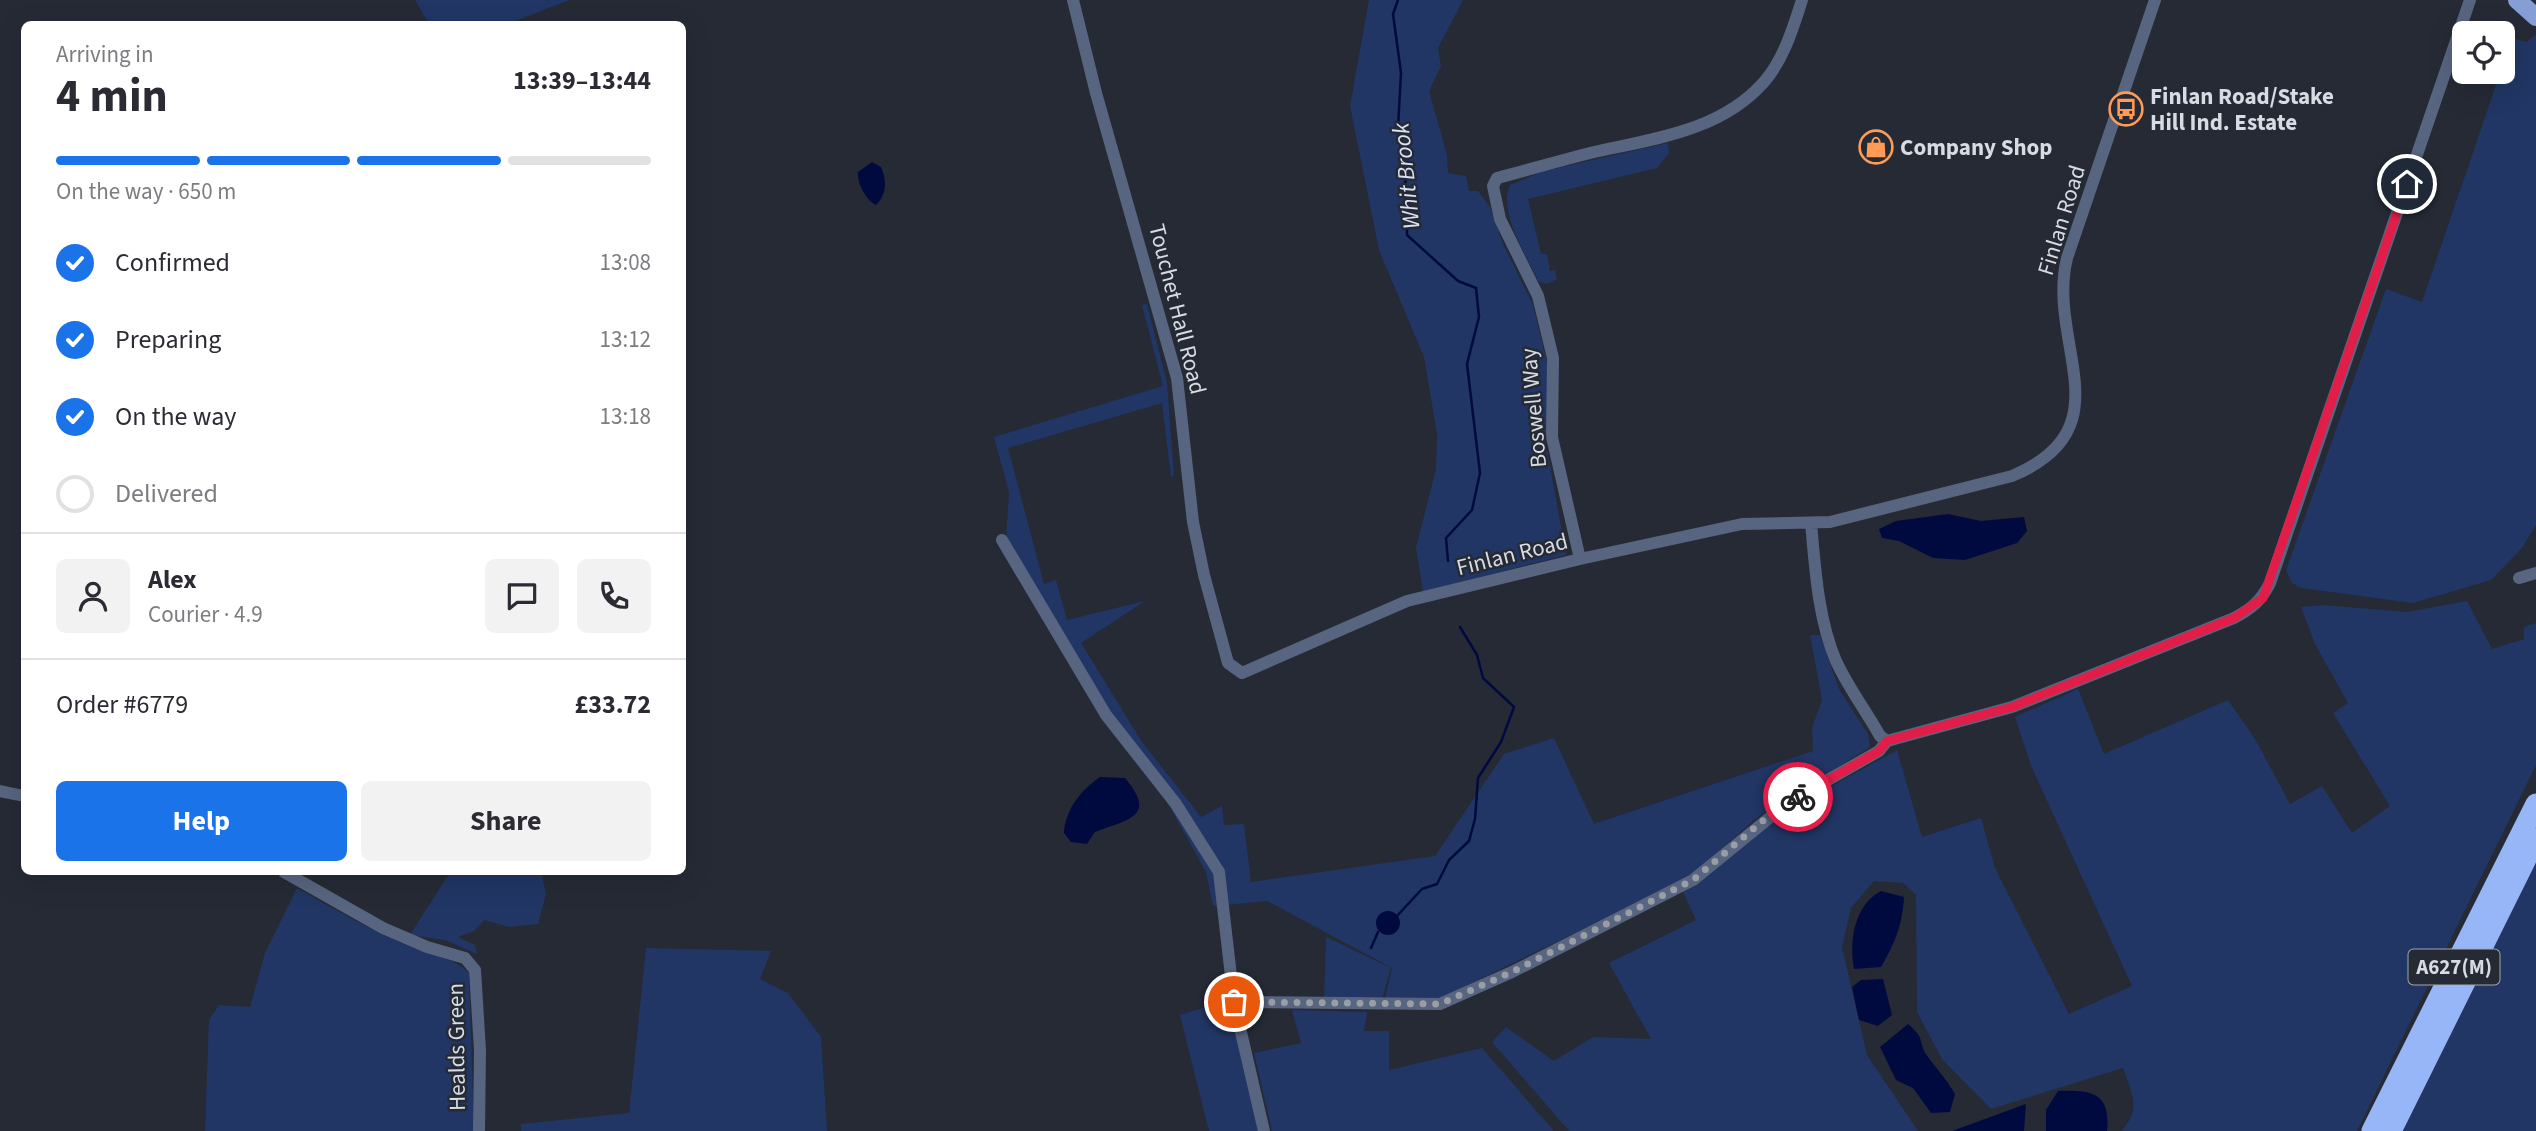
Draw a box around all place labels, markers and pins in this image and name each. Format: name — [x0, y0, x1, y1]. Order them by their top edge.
place label: Finlan Road/Stake Hill Ind. Estate — [2150, 80, 2334, 139]
bus stop icon: Finlan Road/Stake Hill Ind. Estate — [2107, 90, 2145, 128]
shop icon: Company Shop — [1857, 128, 1895, 166]
place label: Company Shop — [1900, 131, 2053, 164]
pin — [2377, 154, 2437, 214]
pin — [1204, 972, 1264, 1032]

